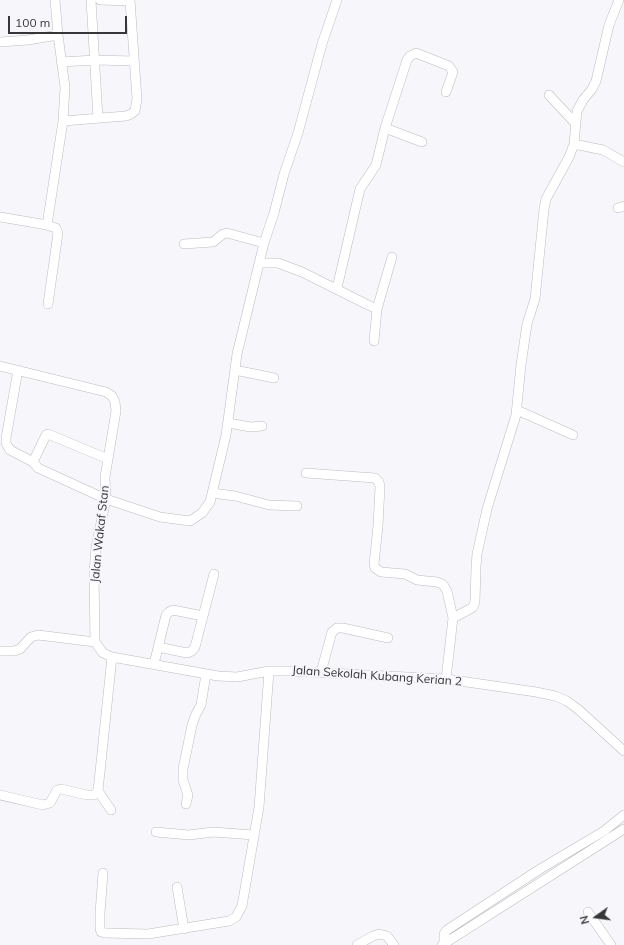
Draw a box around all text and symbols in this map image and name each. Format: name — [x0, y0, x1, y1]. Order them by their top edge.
scale bar — [10, 8, 129, 34]
text: 100 m — [15, 15, 50, 30]
street label: Jalan Wakaf Stan — [88, 485, 112, 583]
street label: Jalan Sekolah Kubang Kerian 2 — [291, 663, 463, 689]
north arrow — [576, 897, 616, 937]
text: N — [577, 914, 592, 926]

